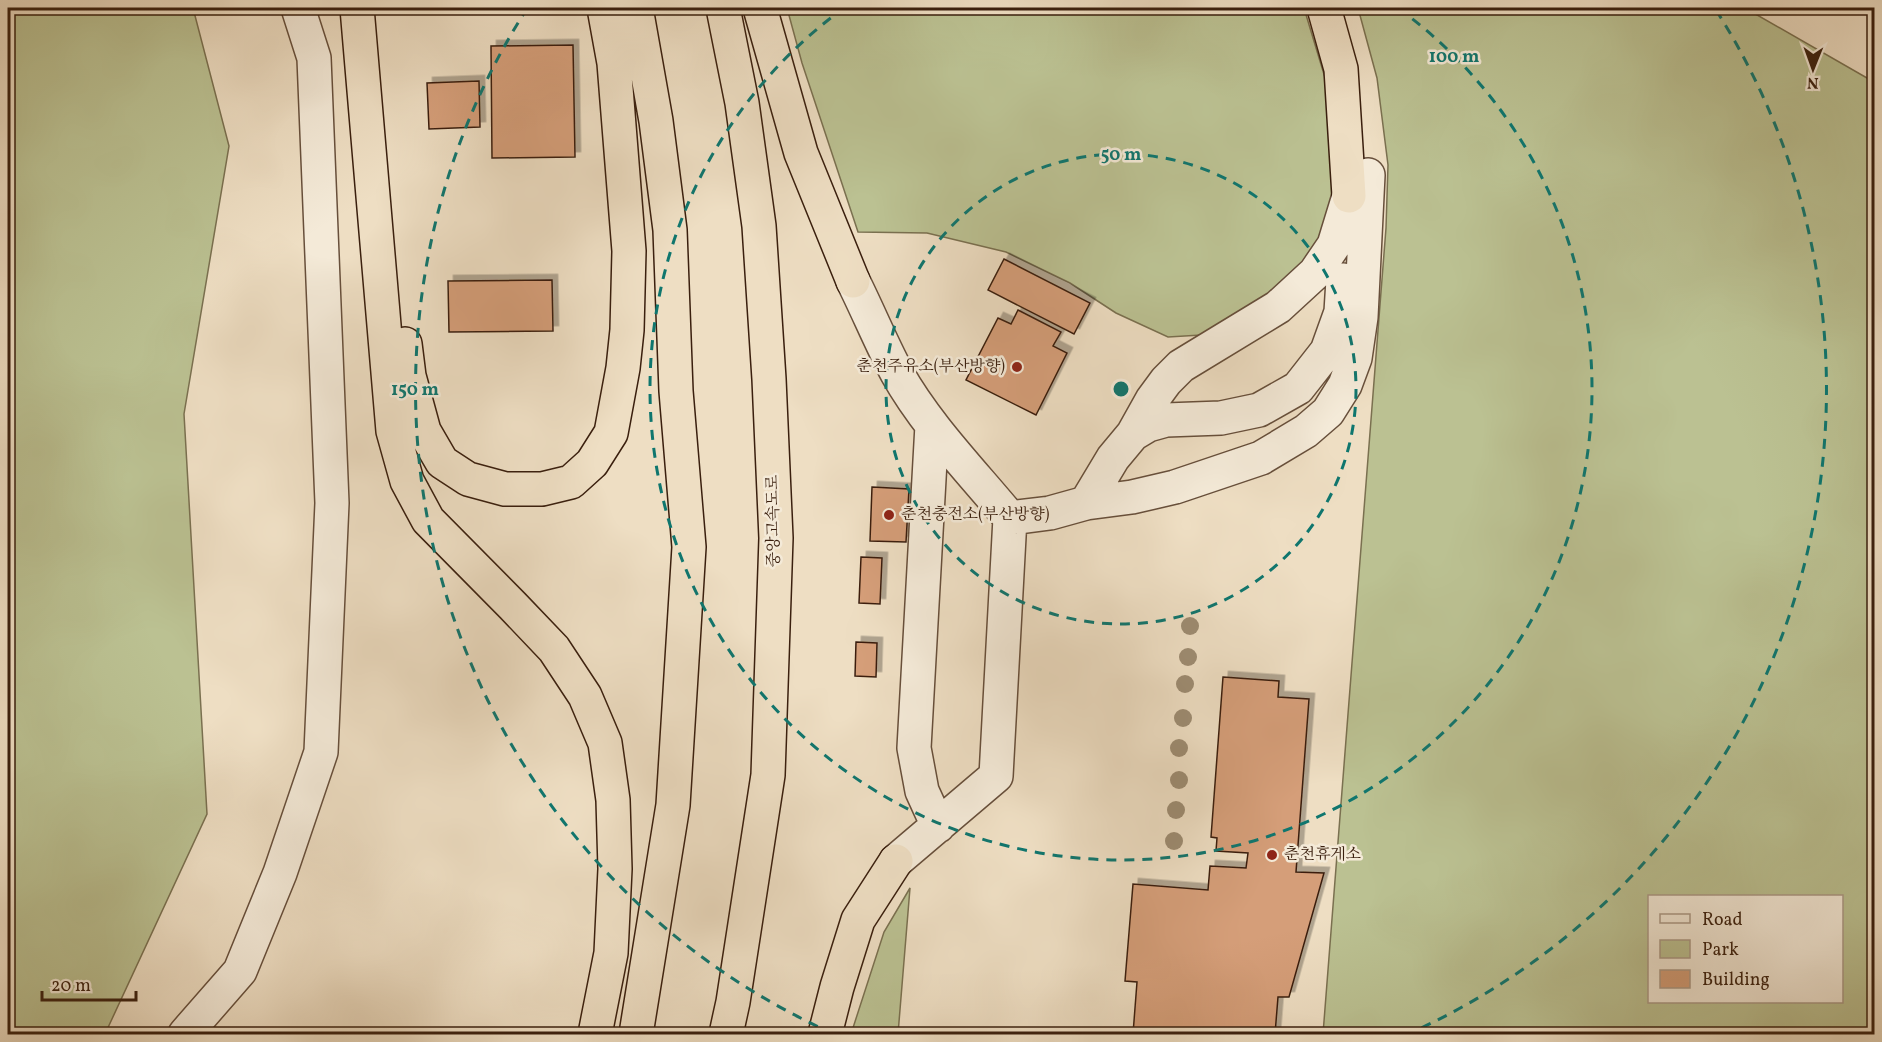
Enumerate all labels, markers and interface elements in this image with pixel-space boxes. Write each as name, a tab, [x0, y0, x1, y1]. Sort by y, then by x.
north arrow	[1783, 39, 1843, 99]
text: 100 m	[1429, 45, 1479, 70]
text: N	[1806, 71, 1819, 93]
text: 50 m	[1101, 143, 1141, 168]
place label: 춘천주유소(부산방향)	[857, 356, 1005, 378]
marker: 춘천주유소(부산방향)	[1010, 360, 1024, 374]
text: 150 m	[391, 378, 439, 403]
centre of rings	[1111, 379, 1131, 399]
street label: 중앙고속도로	[762, 474, 786, 568]
place label: 춘천충전소(부산방향)	[901, 504, 1050, 526]
marker: 춘천충전소(부산방향)	[882, 508, 896, 522]
place label: 춘천휴게소	[1284, 844, 1361, 866]
marker: 춘천휴게소	[1265, 848, 1279, 862]
legend	[1648, 895, 1843, 1003]
text: Road	[1702, 908, 1743, 933]
text: Park	[1702, 938, 1739, 963]
scale bar	[42, 964, 136, 1002]
text: Building	[1702, 968, 1770, 993]
text: 20 m	[51, 974, 91, 999]

